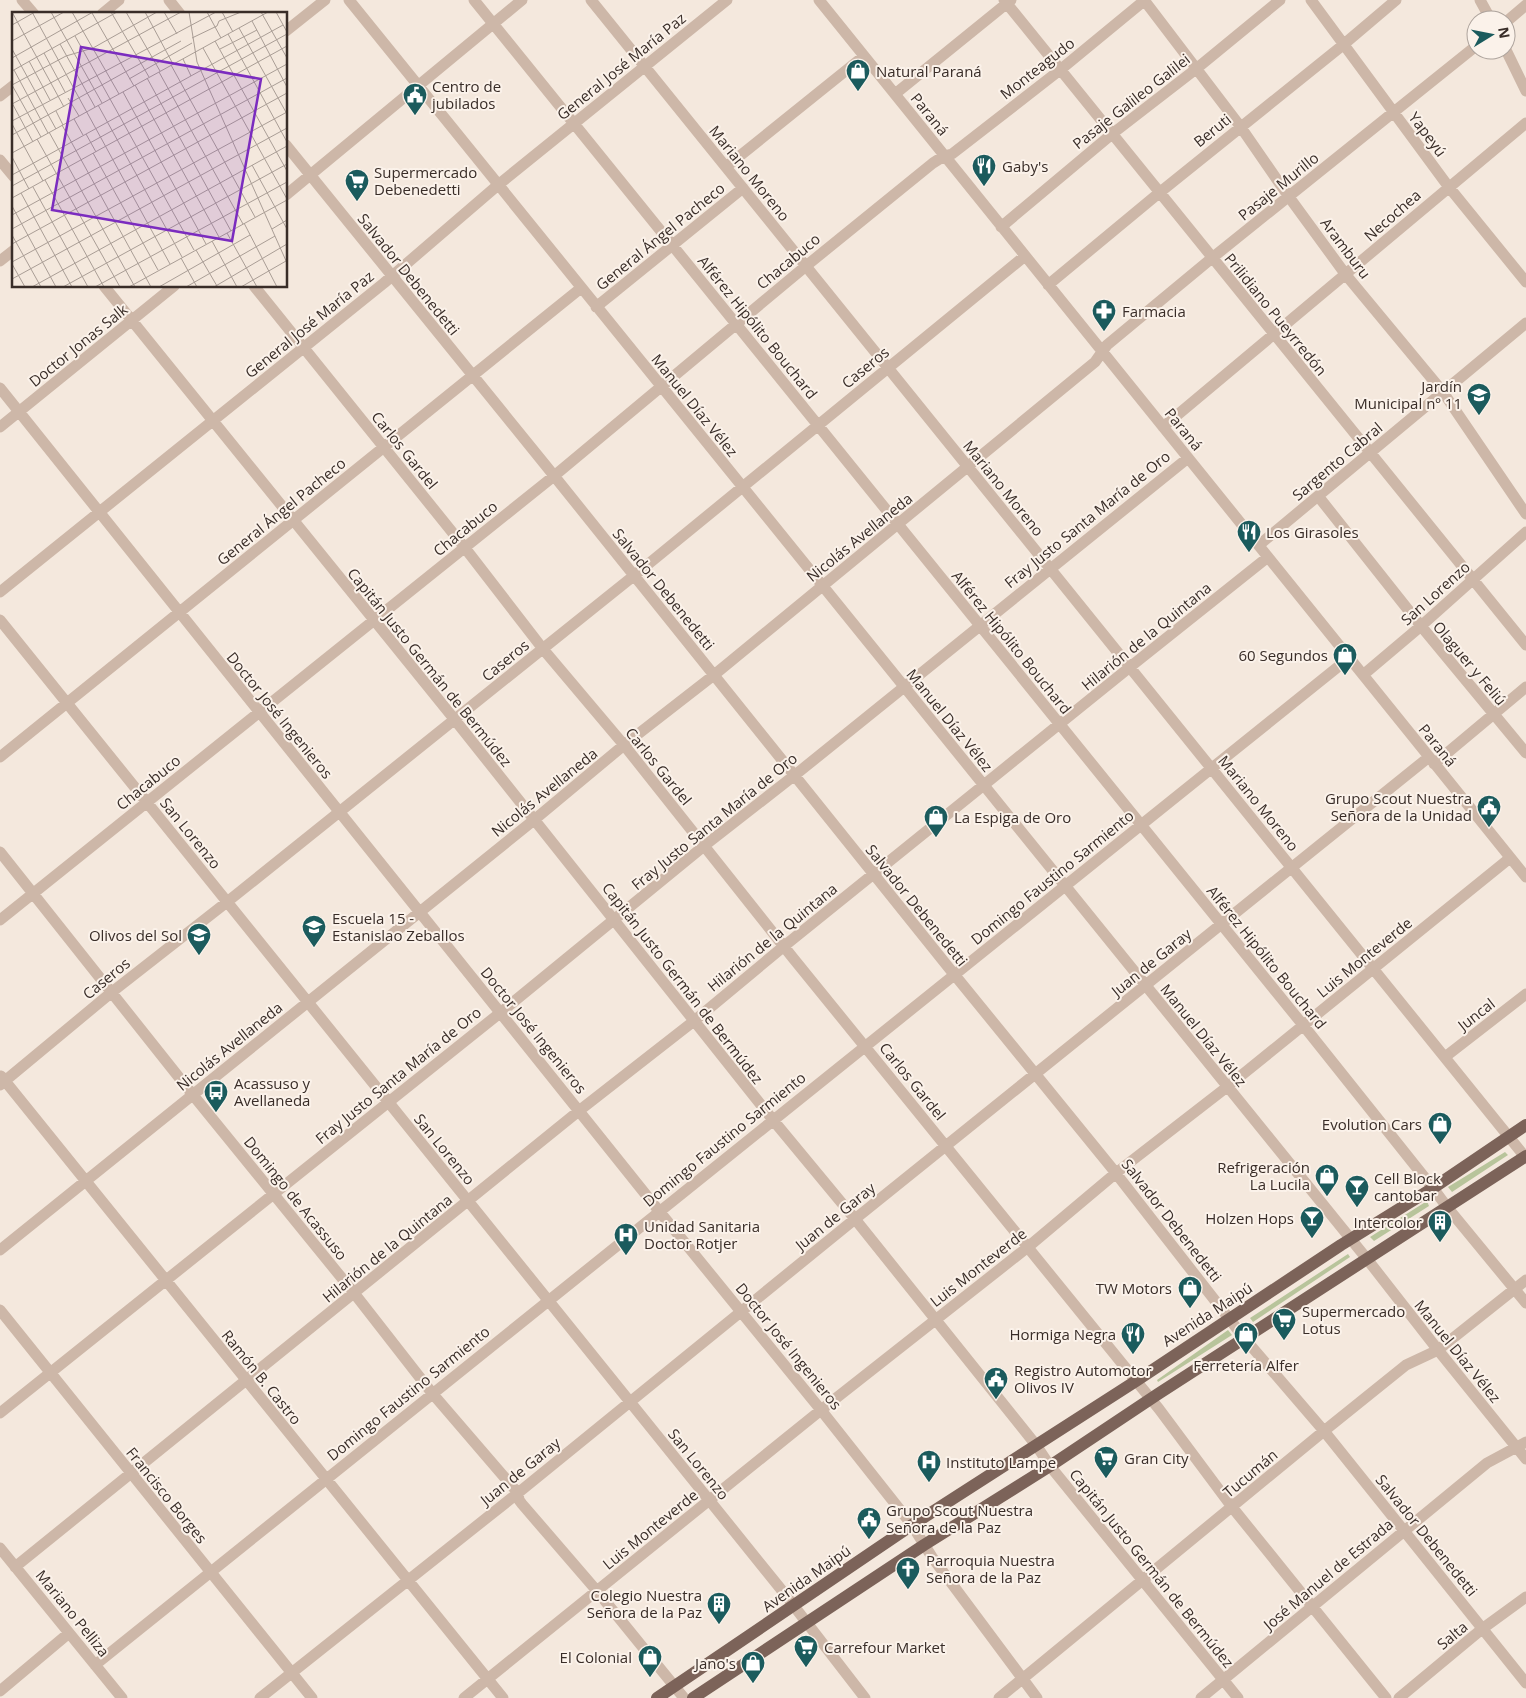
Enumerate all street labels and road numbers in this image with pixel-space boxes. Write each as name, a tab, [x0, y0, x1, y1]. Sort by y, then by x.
street label: General José María Paz	[553, 8, 689, 124]
street label: Monteagudo	[996, 33, 1078, 103]
street label: Pasaje Galileo Galilei	[1068, 49, 1194, 153]
street label: Paraná	[907, 89, 953, 139]
street label: Yapeyú	[1405, 108, 1451, 160]
street label: Beruti	[1189, 109, 1235, 151]
street label: Mariano Moreno	[705, 121, 795, 225]
street label: Pasaje Murillo	[1234, 147, 1322, 225]
street label: General Ángel Pacheco	[591, 178, 729, 294]
street label: Necochea	[1359, 185, 1425, 245]
street label: Salvador Debenedetti	[354, 209, 464, 339]
street label: Aramburu	[1316, 213, 1376, 283]
street label: Chacabuco	[752, 229, 824, 293]
street label: Prilidiano Pueyrredón	[1220, 249, 1332, 379]
street label: Alférez Hipólito Bouchard	[694, 251, 822, 403]
street label: General José María Paz	[241, 266, 377, 382]
street label: Doctor Jonas Salk	[25, 299, 132, 391]
street label: Caseros	[837, 342, 893, 392]
street label: Manuel Díaz Vélez	[647, 349, 743, 461]
street label: Paraná	[1161, 404, 1207, 454]
street label: Carlos Gardel	[367, 407, 443, 493]
street label: Sargento Cabral	[1288, 417, 1386, 505]
street label: Mariano Moreno	[959, 436, 1049, 540]
street label: Fray Justo Santa María de Oro	[1000, 446, 1174, 592]
street label: General Ángel Pacheco	[212, 453, 350, 569]
street label: Nicolás Avellaneda	[802, 488, 916, 586]
street label: Chacabuco	[429, 496, 501, 560]
street label: Salvador Debenedetti	[609, 524, 719, 654]
street label: San Lorenzo	[1396, 557, 1474, 629]
street label: Capitán Justo Germán de Bermúdez	[343, 563, 517, 771]
street label: Alférez Hipólito Bouchard	[948, 566, 1076, 718]
street label: Hilarión de la Quintana	[1077, 577, 1215, 695]
street label: Olaguer y Feliú	[1429, 617, 1511, 709]
street label: Caseros	[477, 635, 533, 685]
street label: Doctor José Ingenieros	[223, 647, 337, 783]
street label: Manuel Díaz Vélez	[902, 664, 998, 776]
street label: Paraná	[1415, 720, 1461, 770]
street label: Carlos Gardel	[621, 723, 697, 809]
street label: Nicolás Avellaneda	[487, 743, 601, 841]
street label: Fray Justo Santa María de Oro	[627, 748, 801, 894]
street label: Chacabuco	[112, 750, 184, 814]
street label: Mariano Moreno	[1214, 751, 1304, 855]
street label: San Lorenzo	[156, 793, 226, 873]
street label: Domingo Faustino Sarmiento	[966, 805, 1138, 949]
street label: Salvador Debenedetti	[862, 840, 972, 970]
street label: Capitán Justo Germán de Bermúdez	[598, 878, 768, 1088]
street label: Hilarión de la Quintana	[703, 878, 841, 996]
street label: Alférez Hipólito Bouchard	[1203, 881, 1331, 1033]
street label: Luis Monteverde	[1312, 912, 1416, 1002]
street label: Juan de Garay	[1105, 923, 1196, 1002]
street label: Caseros	[78, 953, 134, 1003]
street label: Doctor José Ingenieros	[477, 962, 591, 1098]
street label: Manuel Díaz Vélez	[1156, 979, 1252, 1091]
street label: Juncal	[1452, 993, 1499, 1036]
street label: Nicolás Avellaneda	[172, 997, 286, 1095]
street label: Fray Justo Santa María de Oro	[311, 1002, 485, 1148]
street label: Carlos Gardel	[875, 1038, 951, 1124]
street label: Domingo Faustino Sarmiento	[638, 1067, 810, 1211]
street label: San Lorenzo	[410, 1109, 480, 1189]
street label: Domingo de Acassuso	[240, 1132, 352, 1264]
street label: Salvador Debenedetti	[1118, 1154, 1226, 1286]
street label: Juan de Garay	[789, 1177, 880, 1256]
street label: Hilarión de la Quintana	[318, 1189, 456, 1307]
street label: Luis Monteverde	[926, 1223, 1030, 1311]
street label: Avenida Maipú	[1158, 1277, 1256, 1351]
street label: Doctor José Ingenieros	[732, 1278, 846, 1414]
street label: Manuel Díaz Vélez	[1410, 1295, 1506, 1407]
street label: Domingo Faustino Sarmiento	[322, 1321, 494, 1465]
street label: Ramón B. Castro	[218, 1325, 306, 1429]
street label: San Lorenzo	[664, 1424, 734, 1504]
street label: Juan de Garay	[474, 1432, 565, 1511]
street label: Francisco Borges	[122, 1443, 212, 1547]
street label: Tucumán	[1219, 1444, 1281, 1502]
street label: Capitán Justo Germán de Bermúdez	[1065, 1464, 1239, 1672]
street label: Salvador Debenedetti	[1372, 1470, 1482, 1600]
street label: Luis Monteverde	[598, 1484, 702, 1574]
street label: José Manuel de Estrada	[1258, 1514, 1397, 1635]
street label: Avenida Maipú	[758, 1540, 854, 1616]
street label: Mariano Pelliza	[32, 1565, 114, 1661]
street label: Salta	[1433, 1616, 1471, 1654]

